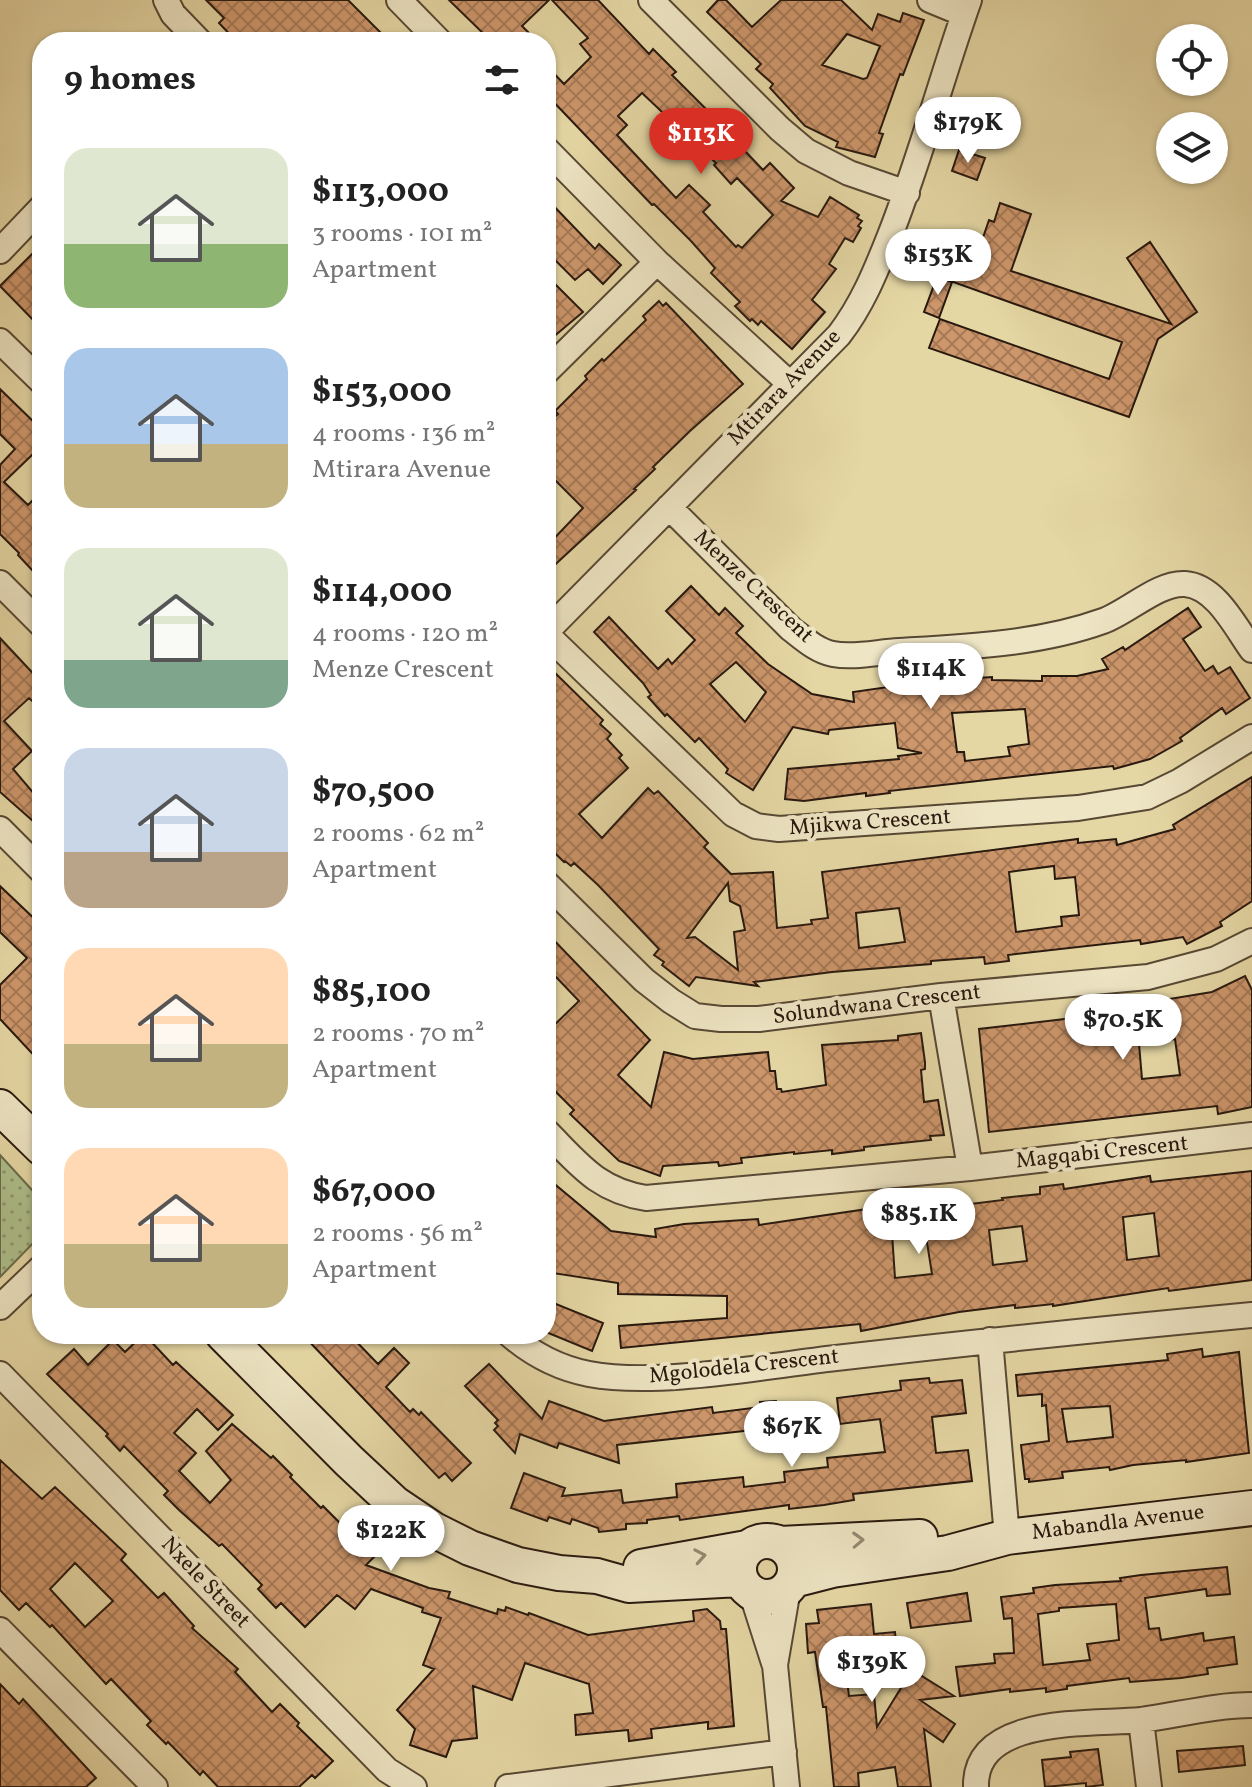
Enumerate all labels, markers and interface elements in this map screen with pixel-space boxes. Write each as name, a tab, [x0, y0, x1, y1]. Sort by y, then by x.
map controls	[1156, 24, 1228, 184]
button: locate	[1156, 24, 1228, 96]
text: 9 homes	[64, 57, 196, 104]
icon: filters	[480, 58, 524, 102]
pin: $179K	[912, 97, 1024, 165]
text: $179K	[933, 105, 1003, 141]
pin: $113K	[645, 108, 757, 176]
button: layers	[1156, 112, 1228, 184]
text: $113K	[667, 116, 735, 152]
text: $113,000	[312, 169, 449, 216]
icon: home	[128, 180, 224, 276]
text: 3 rooms · 101 m²	[312, 216, 492, 252]
pin: $153K	[882, 229, 994, 297]
text: $153K	[903, 237, 973, 273]
text: Apartment	[312, 252, 437, 288]
street label: Mtirara Avenue	[721, 323, 849, 453]
text: $153,000	[312, 369, 452, 416]
icon: home	[128, 380, 224, 476]
text: 4 rooms · 136 m²	[312, 416, 495, 452]
text: Mtirara Avenue	[312, 452, 491, 488]
street label: Menze Crescent	[686, 523, 820, 651]
text: $114,000	[312, 569, 452, 616]
icon: home	[128, 580, 224, 676]
text: 4 rooms · 120 m²	[312, 616, 498, 652]
pin: $114K	[875, 643, 987, 711]
text: $114K	[896, 651, 966, 687]
text: Menze Crescent	[312, 652, 494, 688]
text: $70,500	[312, 769, 435, 816]
icon: home	[128, 780, 224, 876]
street label: Mjikwa Crescent	[788, 802, 952, 844]
text: 2 rooms · 62 m²	[312, 816, 484, 852]
text: Apartment	[312, 852, 437, 888]
text: $85,100	[312, 969, 431, 1016]
street label: Solundwana Crescent	[771, 977, 983, 1033]
icon: home	[128, 980, 224, 1076]
pin: $70.5K	[1058, 994, 1188, 1062]
text: $70.5K	[1083, 1002, 1163, 1038]
text: 2 rooms · 70 m²	[312, 1016, 484, 1052]
text: Apartment	[312, 1052, 437, 1088]
street label: Magqabi Crescent	[1014, 1129, 1190, 1177]
text: $67,000	[312, 1169, 436, 1216]
icon: home	[128, 1180, 224, 1276]
pin: $85.1K	[854, 1188, 984, 1256]
text: $85.1K	[880, 1196, 958, 1232]
text: 2 rooms · 56 m²	[312, 1216, 483, 1252]
text: Apartment	[312, 1252, 437, 1288]
street label: Mgolodela Crescent	[647, 1342, 841, 1392]
pin: $67K	[745, 1401, 839, 1469]
text: $67K	[762, 1409, 822, 1445]
street label: Mabandla Avenue	[1030, 1497, 1206, 1549]
pin: $122K	[335, 1505, 447, 1573]
text: $122K	[356, 1513, 426, 1549]
street label: Nxele Street	[153, 1530, 257, 1636]
one-way arrow	[852, 1531, 865, 1548]
one-way arrow	[693, 1549, 706, 1566]
pin: $139K	[816, 1636, 928, 1704]
text: $139K	[837, 1644, 908, 1680]

